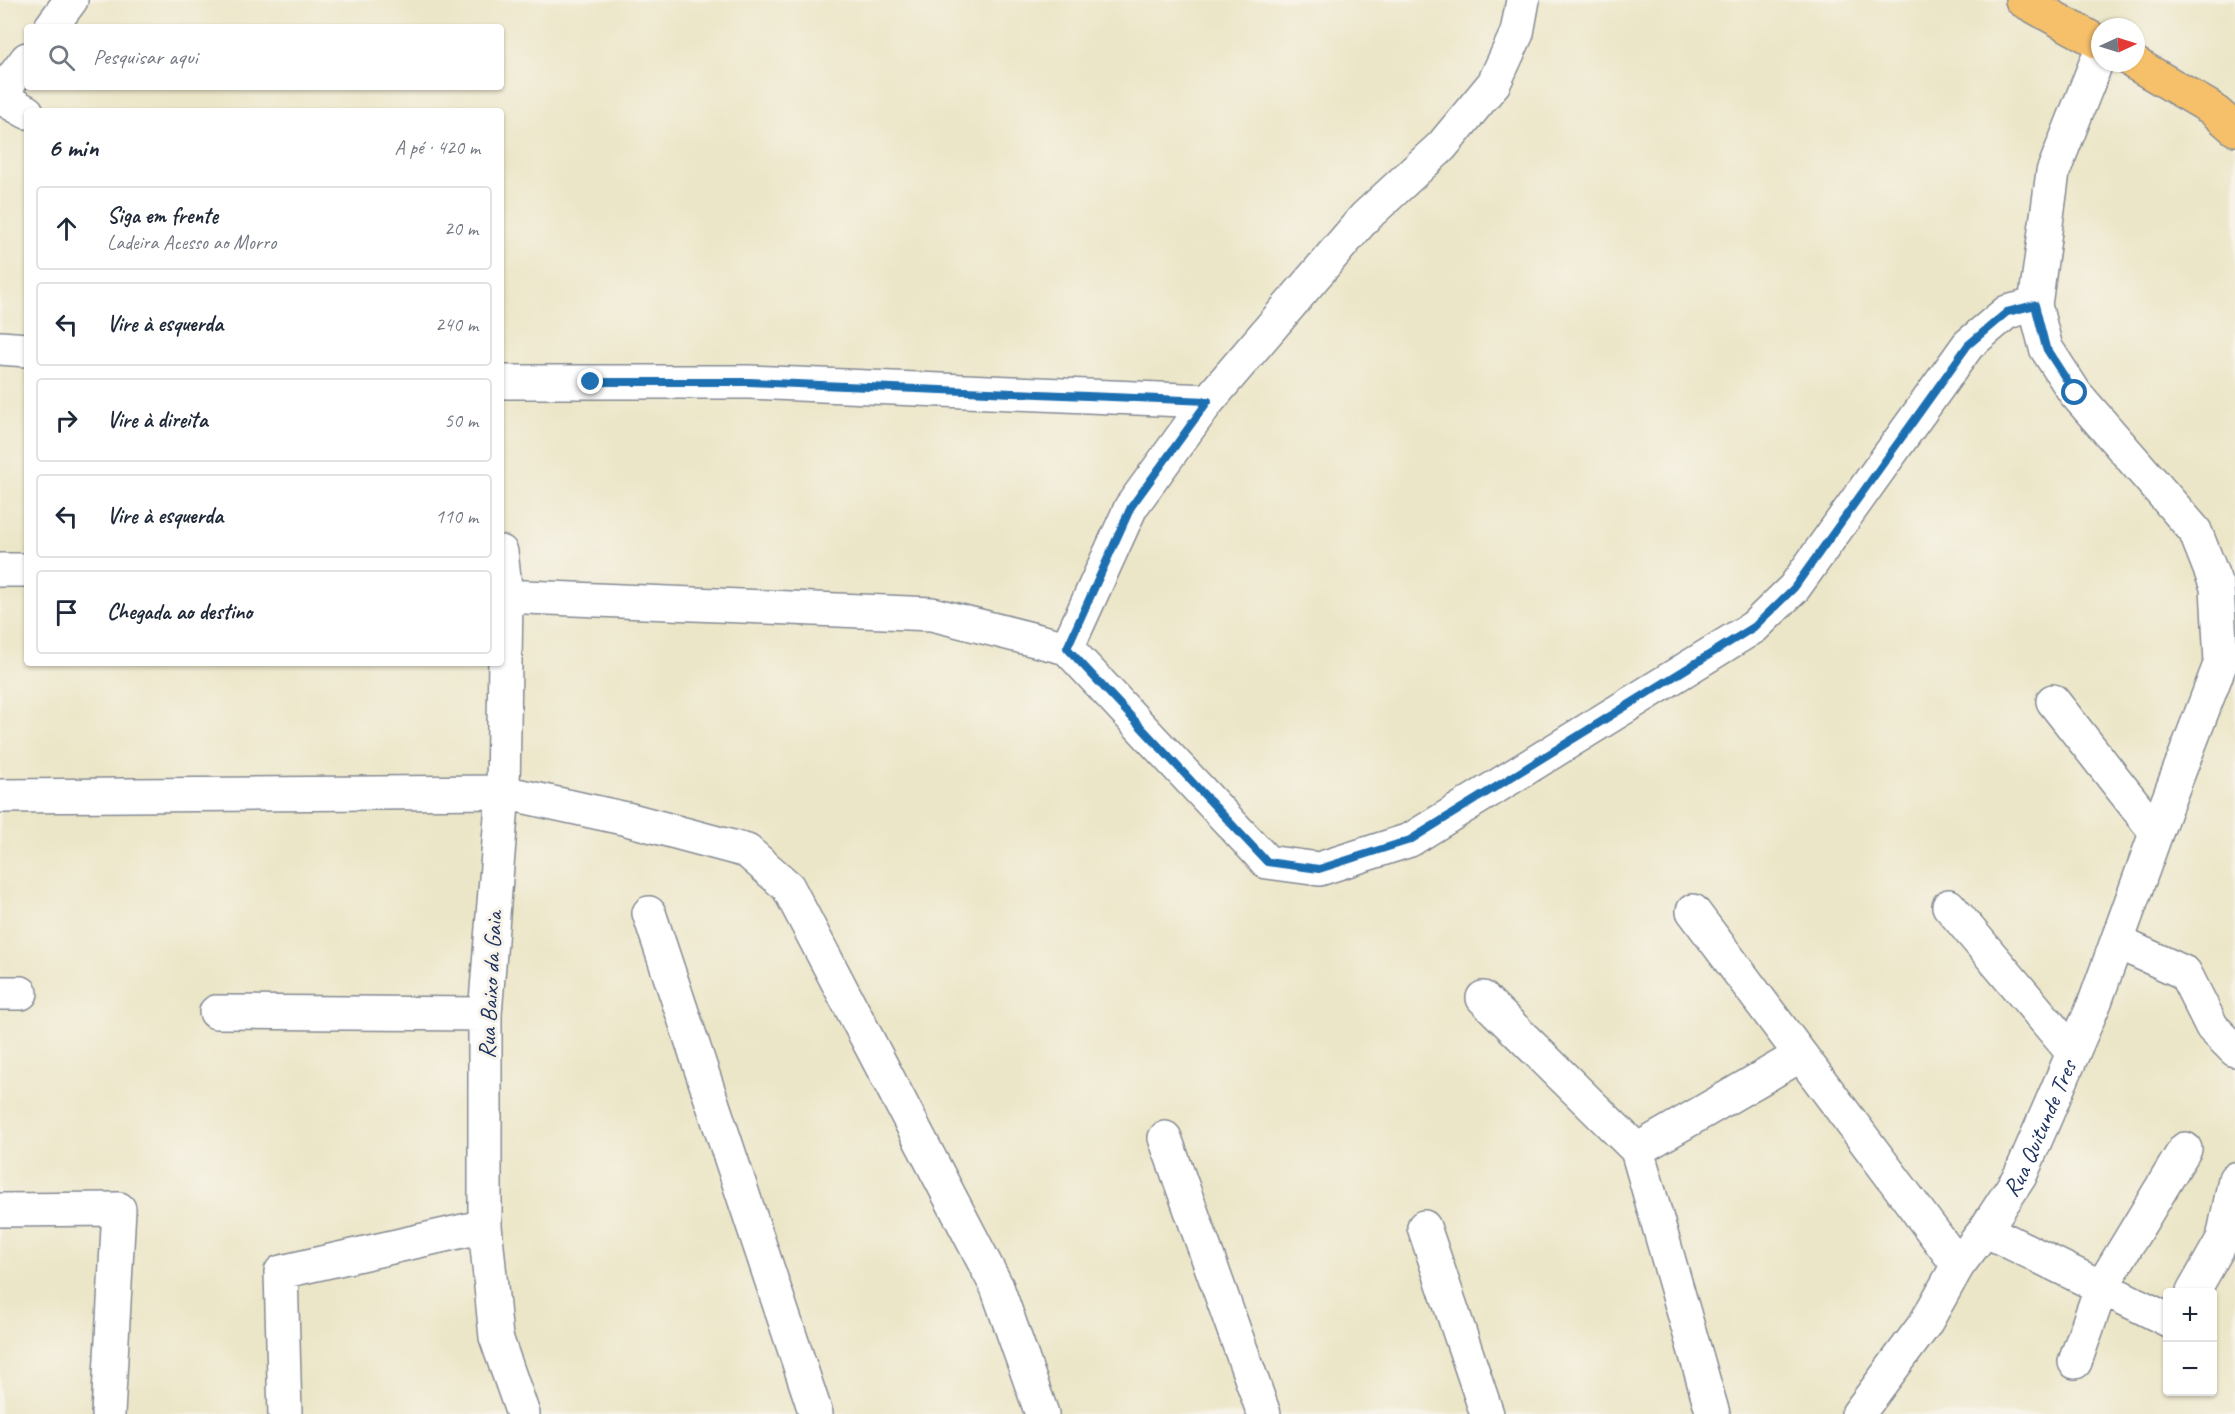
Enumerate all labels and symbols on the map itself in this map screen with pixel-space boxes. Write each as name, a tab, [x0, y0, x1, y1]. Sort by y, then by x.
north arrow	[2091, 18, 2145, 72]
route end	[577, 368, 603, 394]
route start	[2061, 379, 2087, 405]
street label: Rua Baixo da Gaia	[471, 909, 509, 1059]
street label: Rua Quitunde Tres	[1996, 1054, 2084, 1202]

